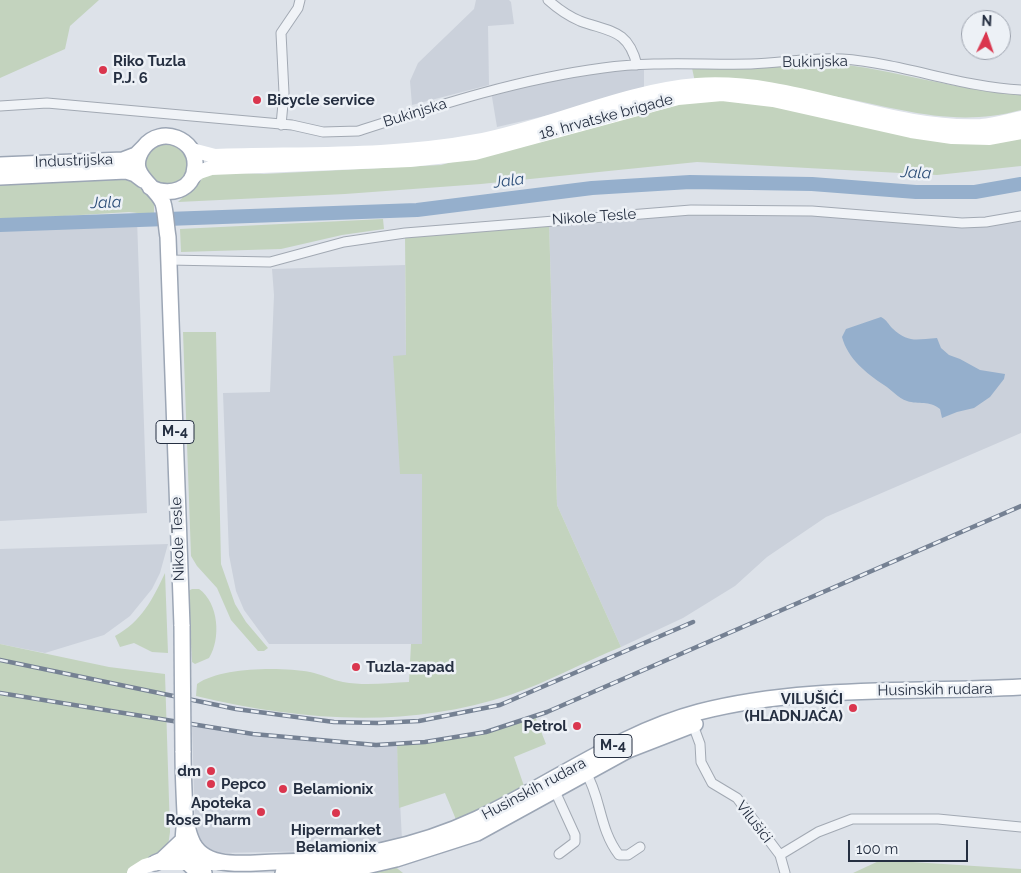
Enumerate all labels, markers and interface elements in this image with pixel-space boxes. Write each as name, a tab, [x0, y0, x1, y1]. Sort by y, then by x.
north arrow	[961, 10, 1011, 60]
text: N	[981, 13, 992, 29]
place label: Riko Tuzla P.J. 6	[113, 52, 186, 87]
street label: Bukinjska	[782, 52, 848, 72]
marker: Riko Tuzla P.J. 6	[97, 64, 109, 76]
street label: 18. hrvatske brigade	[537, 90, 675, 144]
place label: Bicycle service	[267, 91, 375, 109]
marker: Bicycle service	[251, 94, 263, 106]
street label: Bukinjska	[381, 95, 449, 131]
street label: Industrijska	[35, 151, 113, 171]
water label: Jala	[900, 163, 932, 183]
water label: Jala	[493, 170, 525, 192]
water label: Jala	[90, 193, 122, 213]
street label: Nikole Tesle	[551, 205, 637, 229]
road number: M-4	[156, 421, 194, 444]
street label: Nikole Tesle	[168, 496, 188, 582]
place label: Tuzla-zapad	[366, 658, 454, 676]
marker: Tuzla-zapad	[350, 661, 362, 673]
street label: Husinskih rudara	[877, 680, 993, 700]
place label: VILUŠIĆI (HLADNJAČA)	[744, 690, 843, 725]
marker: VILUŠIĆI (HLADNJAČA)	[847, 702, 859, 714]
place label: Petrol	[524, 717, 567, 735]
marker: Petrol	[571, 720, 583, 732]
road number: M-4	[594, 734, 632, 758]
street label: Husinskih rudara	[479, 754, 589, 824]
place label: dm	[177, 762, 201, 780]
marker: dm	[205, 765, 217, 777]
place label: Pepco	[221, 775, 266, 793]
marker: Pepco	[205, 778, 217, 790]
place label: Belamionix	[293, 780, 373, 798]
marker: Belamionix	[277, 783, 289, 795]
place label: Apoteka Rose Pharm	[165, 794, 251, 829]
street label: Vilušići	[732, 797, 776, 847]
marker: Apoteka Rose Pharm	[255, 806, 267, 818]
marker: Hipermarket Belamionix	[330, 807, 342, 819]
place label: Hipermarket Belamionix	[291, 821, 381, 856]
scale bar	[851, 830, 971, 862]
text: 100 m	[856, 840, 898, 858]

